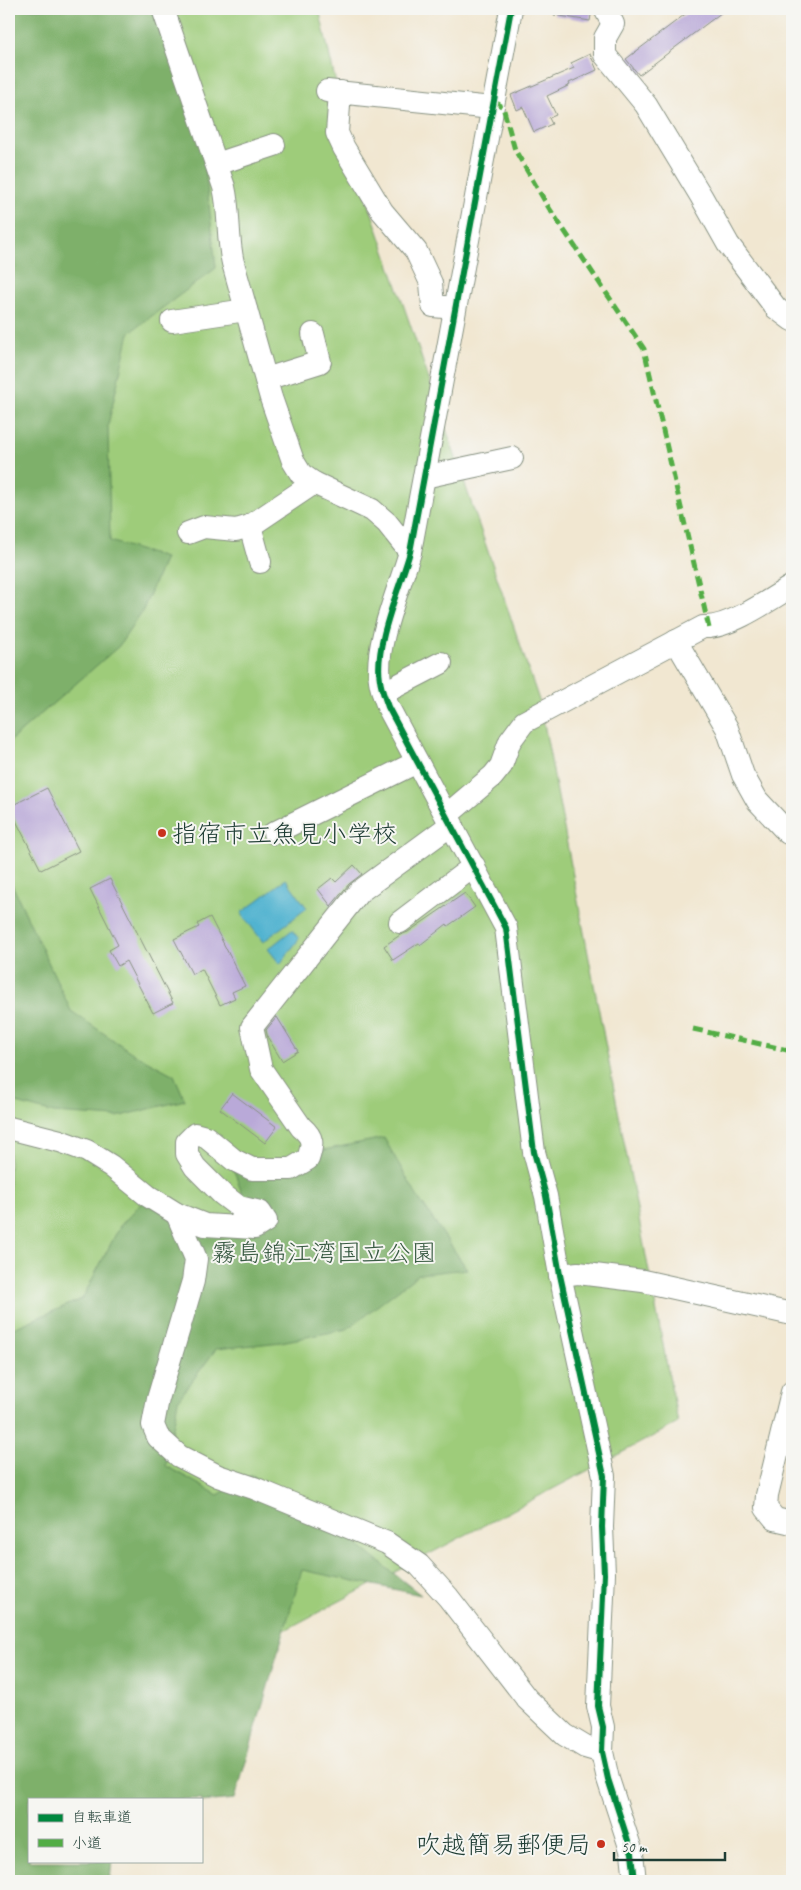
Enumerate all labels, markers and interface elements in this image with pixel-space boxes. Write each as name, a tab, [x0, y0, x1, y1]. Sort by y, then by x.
place label: 指宿市立魚見小学校	[172, 818, 397, 850]
marker: 指宿市立魚見小学校	[156, 827, 168, 839]
park label: 霧島錦江湾国立公園	[211, 1237, 437, 1269]
legend	[28, 1798, 202, 1862]
text: 自転車道	[72, 1808, 132, 1827]
place label: 吹越簡易郵便局	[416, 1829, 591, 1861]
scale bar	[614, 1830, 725, 1862]
text: 小道	[72, 1834, 102, 1853]
marker: 吹越簡易郵便局	[595, 1838, 607, 1850]
text: 50 m	[621, 1838, 648, 1857]

